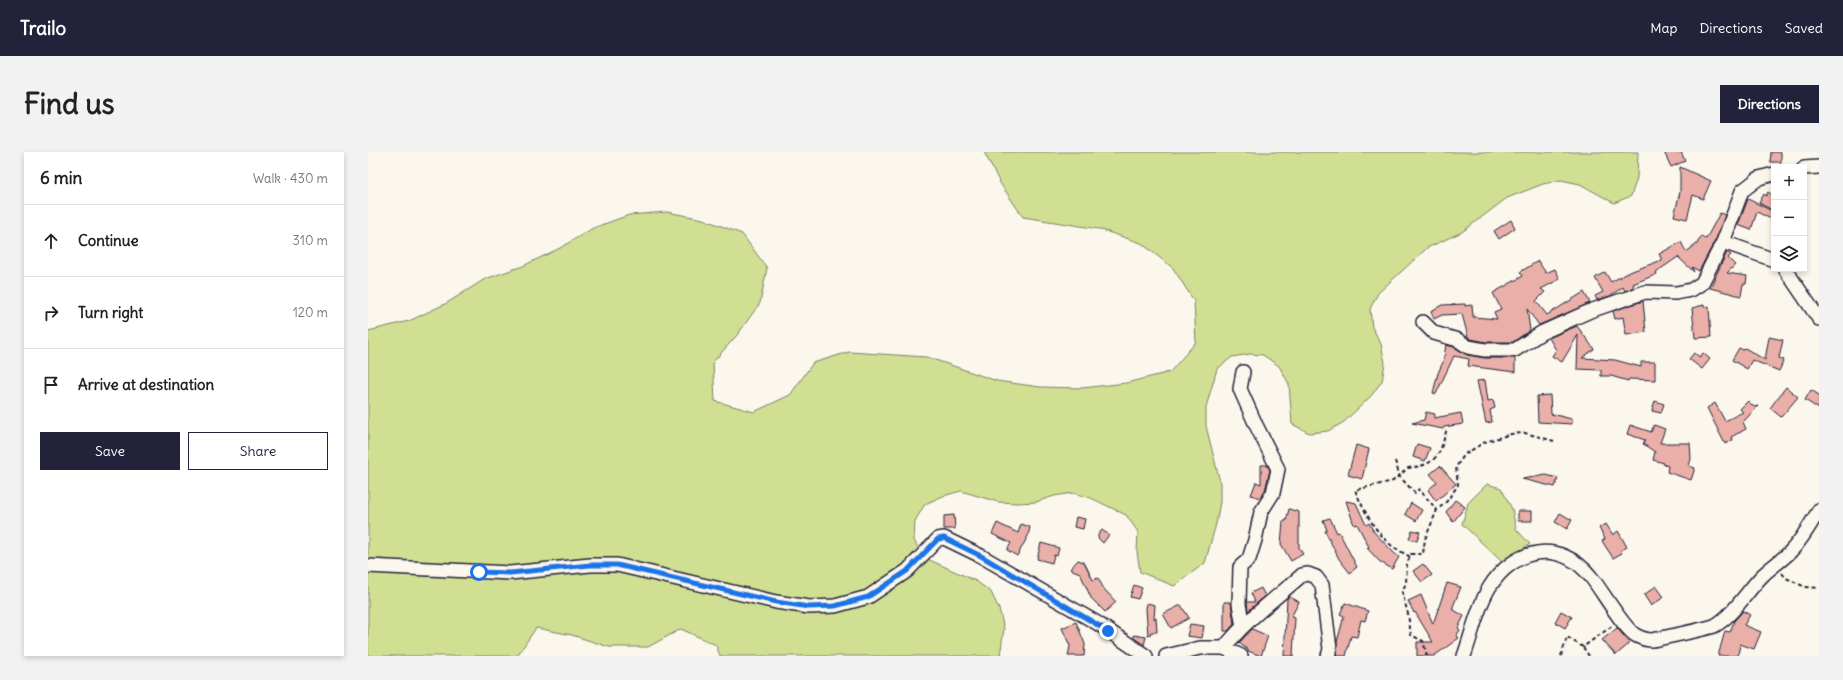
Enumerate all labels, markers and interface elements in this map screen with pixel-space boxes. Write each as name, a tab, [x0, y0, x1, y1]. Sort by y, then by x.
text: Trailo	[20, 16, 66, 40]
text: Map	[1650, 19, 1677, 37]
text: Directions	[1699, 19, 1763, 37]
text: Saved	[1785, 19, 1823, 37]
button: Directions	[1720, 85, 1819, 123]
text: Find us	[24, 86, 115, 122]
map controls	[1771, 164, 1807, 272]
button: +	[1771, 164, 1807, 200]
text: 6 min	[40, 167, 82, 189]
text: Walk · 430 m	[253, 170, 328, 187]
button: −	[1771, 200, 1807, 236]
icon: ahead	[40, 230, 62, 252]
text: Continue	[78, 231, 139, 250]
text: 310 m	[293, 232, 328, 249]
button: layers	[1771, 236, 1807, 272]
icon: right	[40, 302, 62, 324]
text: Turn right	[78, 303, 143, 322]
text: 120 m	[293, 304, 328, 321]
icon: arrive	[40, 374, 62, 396]
text: Arrive at destination	[78, 375, 214, 394]
button: Save	[40, 432, 180, 470]
button: Share	[188, 432, 328, 470]
route start	[470, 563, 488, 581]
route end	[1099, 622, 1117, 640]

